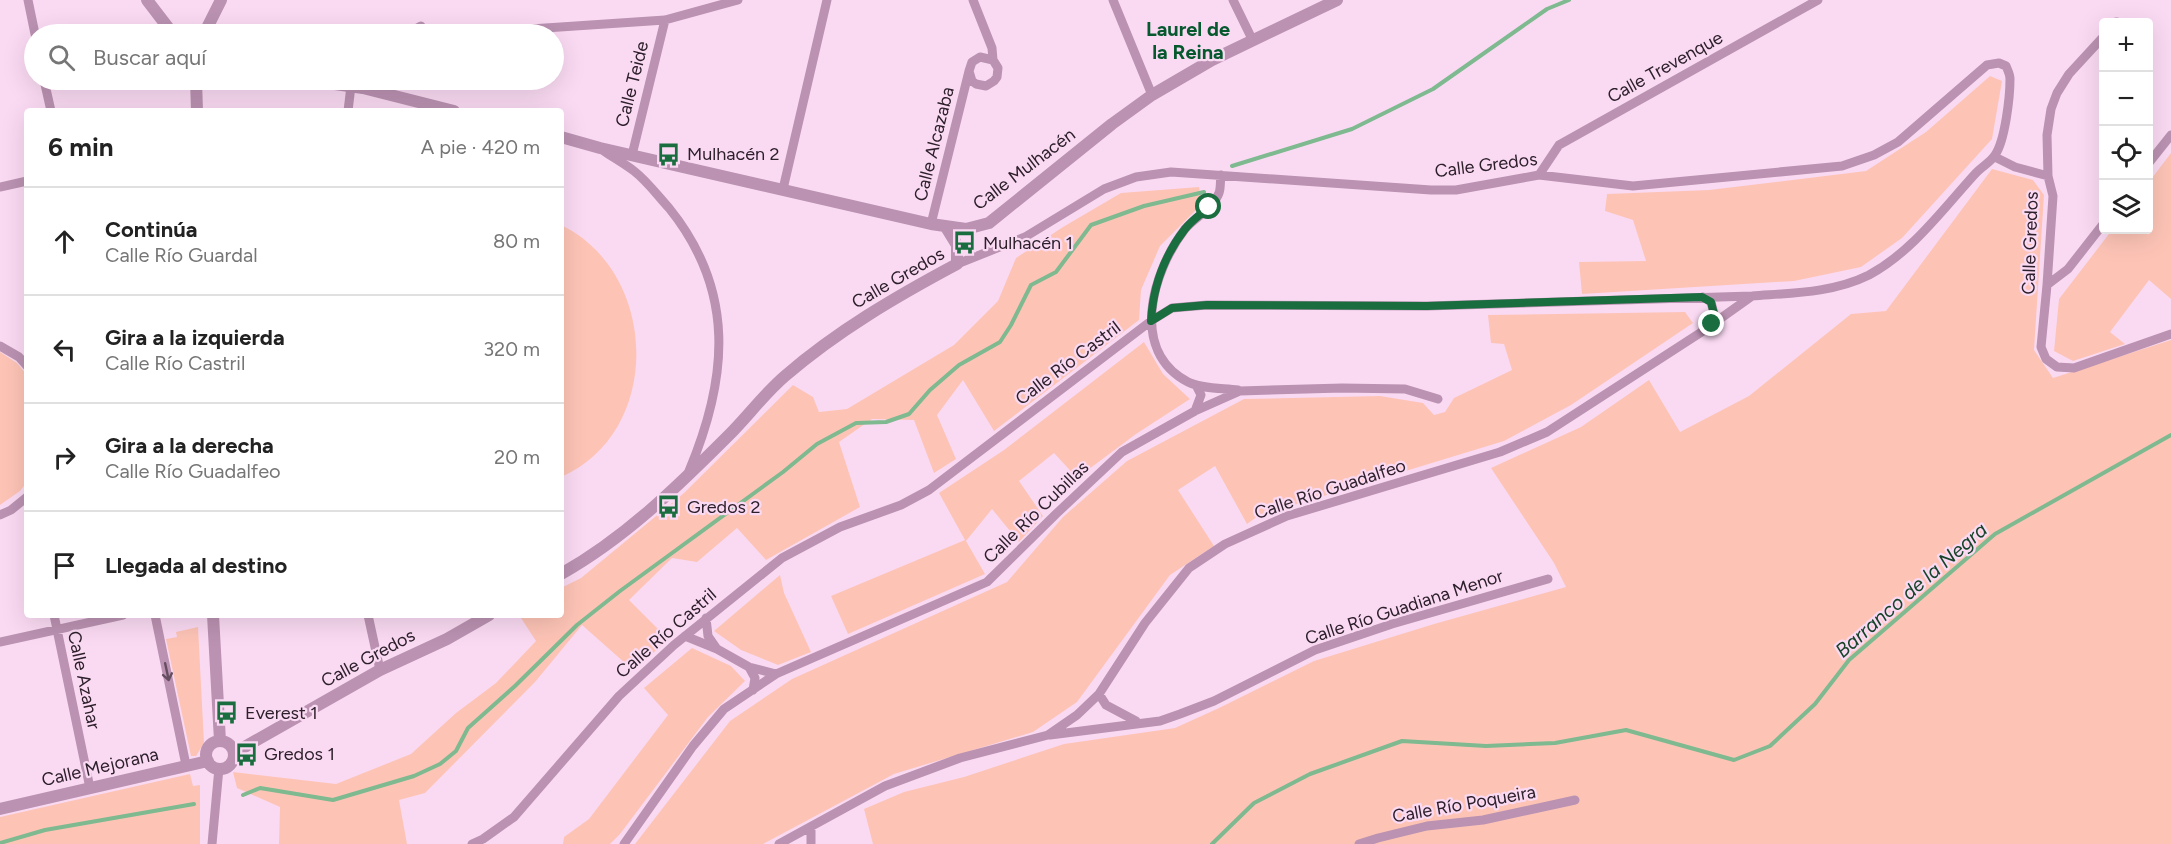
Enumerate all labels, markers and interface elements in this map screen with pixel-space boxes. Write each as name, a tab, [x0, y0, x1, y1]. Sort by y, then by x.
district label: Laurel de la Reina	[1146, 17, 1230, 64]
map controls	[2099, 18, 2153, 234]
button: +	[2099, 18, 2153, 72]
search box	[24, 24, 564, 90]
street label: Calle Trevenque	[1604, 26, 1727, 108]
street label: Calle Teide	[611, 39, 653, 129]
icon: search	[45, 41, 78, 74]
text: Buscar aquí	[93, 44, 206, 71]
button: −	[2099, 72, 2153, 126]
street label: Calle Alcazaba	[909, 84, 959, 204]
street label: Calle Mulhacén	[968, 123, 1080, 215]
button: locate	[2099, 126, 2153, 180]
text: 6 min	[48, 131, 114, 163]
text: A pie · 420 m	[421, 135, 540, 159]
bus stop icon: Mulhacén 2	[656, 141, 682, 167]
place label: Mulhacén 2	[687, 143, 780, 165]
street label: Calle Gredos	[1433, 148, 1539, 182]
button: layers	[2099, 180, 2153, 234]
street label: Calle Gredos	[2017, 191, 2043, 295]
route start	[1195, 193, 1221, 219]
text: Continúa	[105, 216, 198, 243]
icon: ahead	[48, 225, 81, 258]
text: 80 m	[493, 229, 540, 253]
bus stop icon: Mulhacén 1	[952, 230, 978, 256]
place label: Mulhacén 1	[983, 232, 1073, 254]
text: Calle Río Guardal	[105, 243, 258, 267]
street label: Calle Gredos	[848, 243, 948, 313]
route end	[1698, 310, 1724, 336]
street label: Calle Río Castril	[1011, 316, 1125, 410]
text: Gira a la izquierda	[105, 324, 285, 351]
icon: left	[48, 333, 81, 366]
text: 320 m	[483, 337, 540, 361]
text: Calle Río Castril	[105, 351, 245, 375]
text: Gira a la derecha	[105, 432, 274, 459]
icon: right	[48, 441, 81, 474]
text: 20 m	[494, 445, 540, 469]
street label: Calle Río Guadalfeo	[1251, 454, 1409, 524]
street label: Calle Río Cubillas	[979, 456, 1093, 568]
text: Calle Río Guadalfeo	[105, 459, 281, 483]
bus stop icon: Gredos 2	[656, 494, 682, 520]
place label: Gredos 2	[687, 496, 760, 518]
water label: Barranco de la Negra	[1830, 517, 1992, 662]
icon: arrive	[48, 549, 81, 582]
text: Llegada al destino	[105, 552, 287, 579]
street label: Calle Río Guadiana Menor	[1302, 565, 1506, 649]
street label: Calle Río Castril	[611, 583, 721, 683]
street label: Calle Gredos	[317, 624, 419, 692]
street label: Calle Azahar	[63, 629, 105, 731]
one-way arrow	[162, 662, 173, 682]
bus stop icon: Everest 1	[214, 700, 240, 726]
place label: Everest 1	[245, 702, 318, 724]
bus stop icon: Gredos 1	[233, 741, 259, 767]
street label: Calle Mejorana	[39, 743, 161, 791]
place label: Gredos 1	[264, 743, 335, 765]
street label: Calle Río Poqueira	[1391, 781, 1537, 827]

